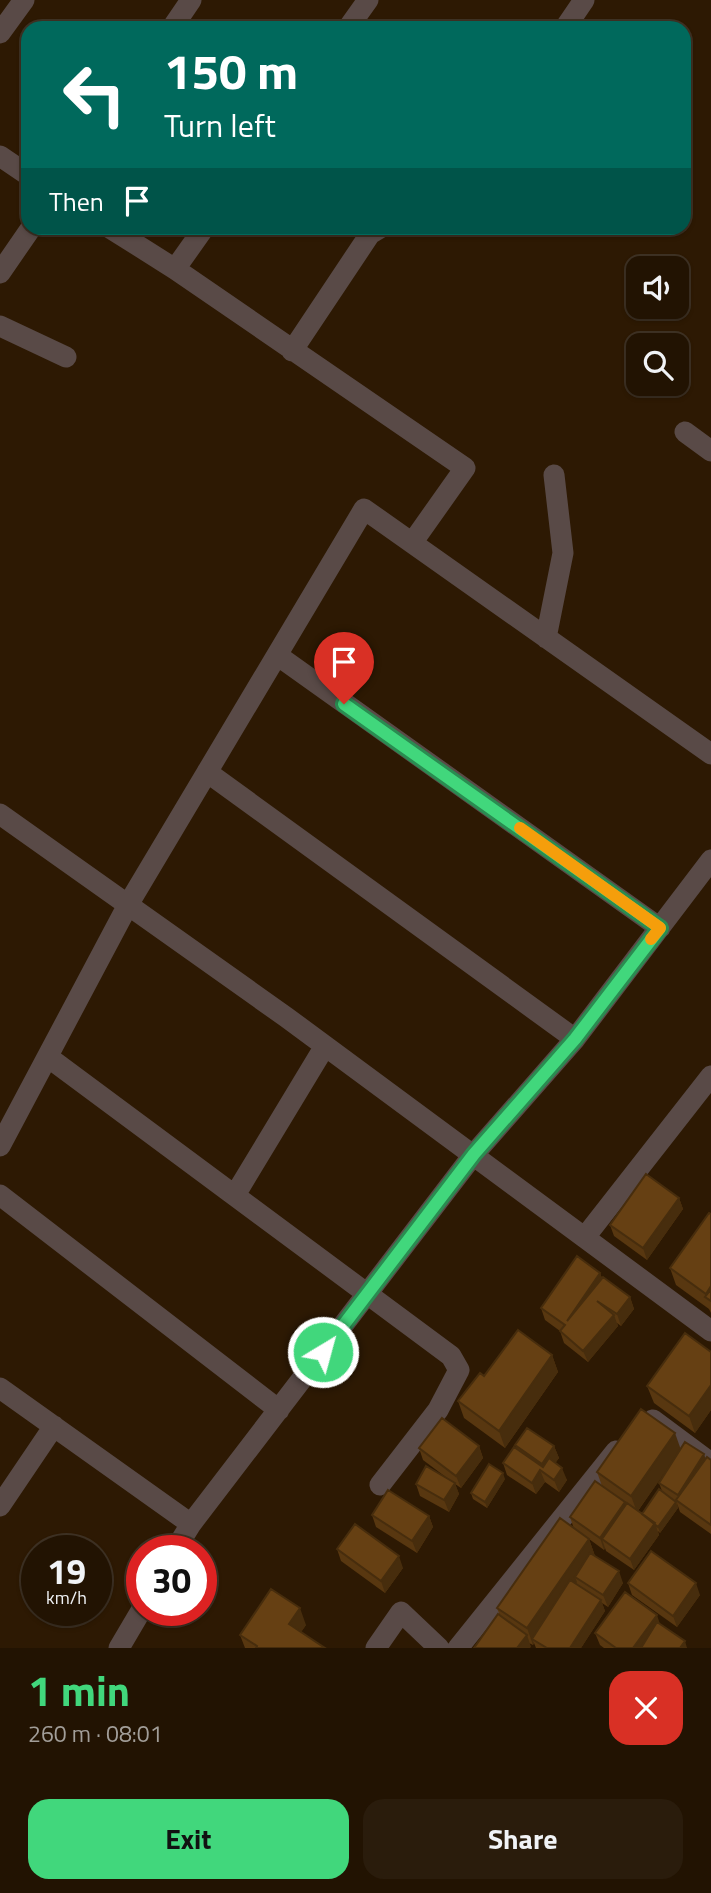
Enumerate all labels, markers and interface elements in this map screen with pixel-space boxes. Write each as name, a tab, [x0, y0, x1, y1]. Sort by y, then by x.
text: 150 m	[164, 33, 298, 108]
icon: left	[49, 49, 140, 140]
text: Turn left	[164, 101, 276, 149]
text: Then	[49, 182, 104, 221]
icon: arrive	[118, 182, 156, 220]
map controls	[626, 256, 689, 396]
button: sound	[626, 256, 689, 319]
button: search	[626, 333, 689, 396]
pin	[314, 632, 374, 704]
icon: arrive	[325, 643, 363, 681]
position arrow	[286, 1315, 360, 1389]
speed limit sign: 30	[126, 1535, 217, 1626]
text: 19	[47, 1544, 86, 1598]
text: km/h	[46, 1584, 87, 1611]
text: 1 min	[28, 1658, 130, 1722]
button: close	[609, 1671, 683, 1745]
text: 260 m · 08:01	[28, 1716, 163, 1751]
button: Exit	[28, 1799, 349, 1879]
button: Share	[363, 1799, 683, 1879]

